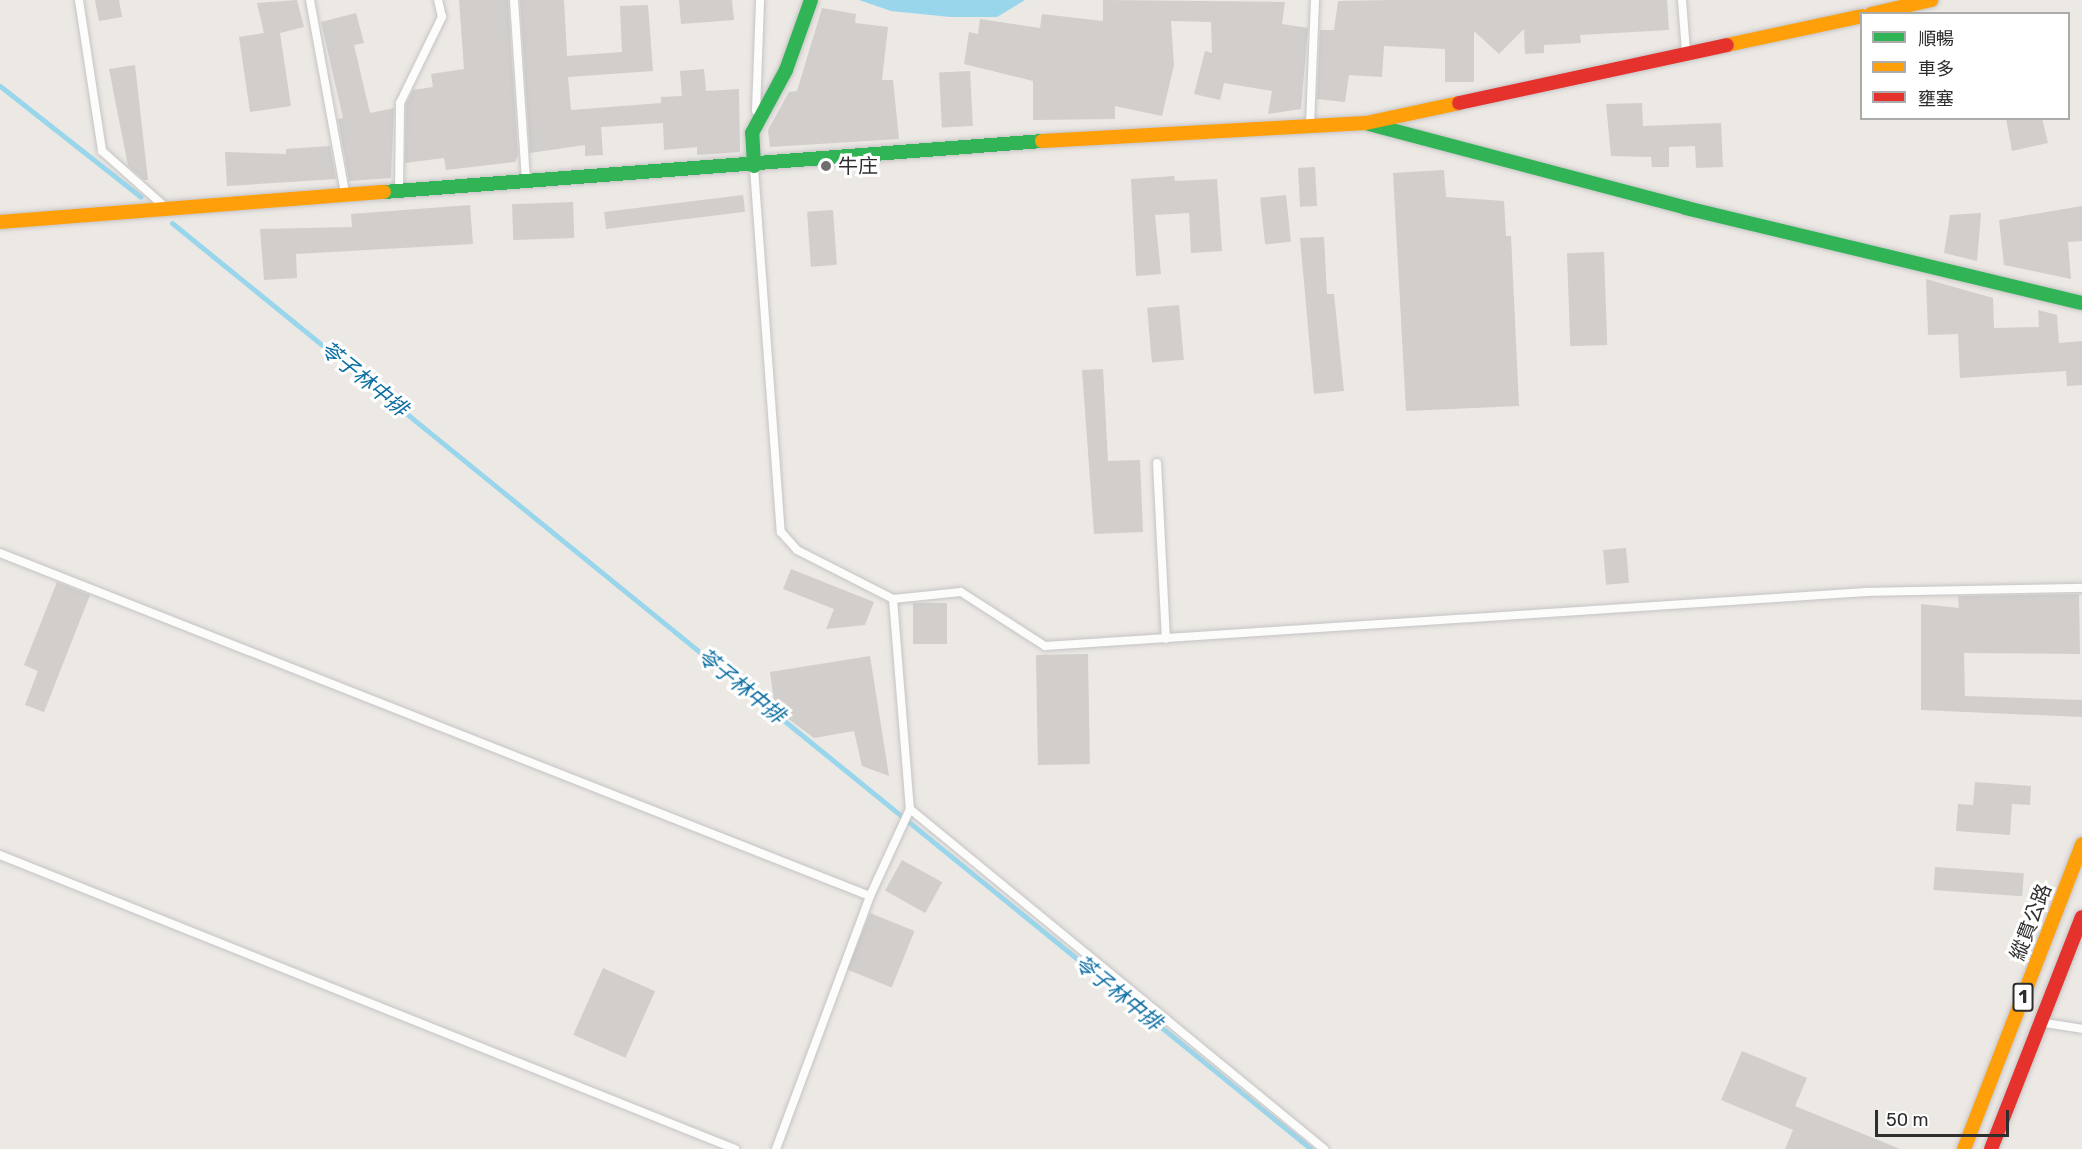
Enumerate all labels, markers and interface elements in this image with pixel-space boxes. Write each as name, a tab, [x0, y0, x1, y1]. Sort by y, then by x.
legend	[1860, 12, 2070, 120]
text: 順暢	[1918, 28, 1954, 50]
text: 車多	[1918, 58, 1954, 80]
text: 壅塞	[1918, 88, 1954, 110]
place label: 牛庄	[838, 154, 878, 178]
marker: 牛庄	[819, 159, 833, 173]
water label: 苓子林中排	[315, 336, 413, 422]
water label: 苓子林中排	[692, 643, 790, 729]
street label: 縱貫公路	[2005, 880, 2057, 964]
water label: 苓子林中排	[1069, 950, 1167, 1036]
road number: 1	[2012, 982, 2034, 1012]
scale bar	[1878, 1098, 2012, 1136]
text: 50 m	[1886, 1109, 1929, 1131]

